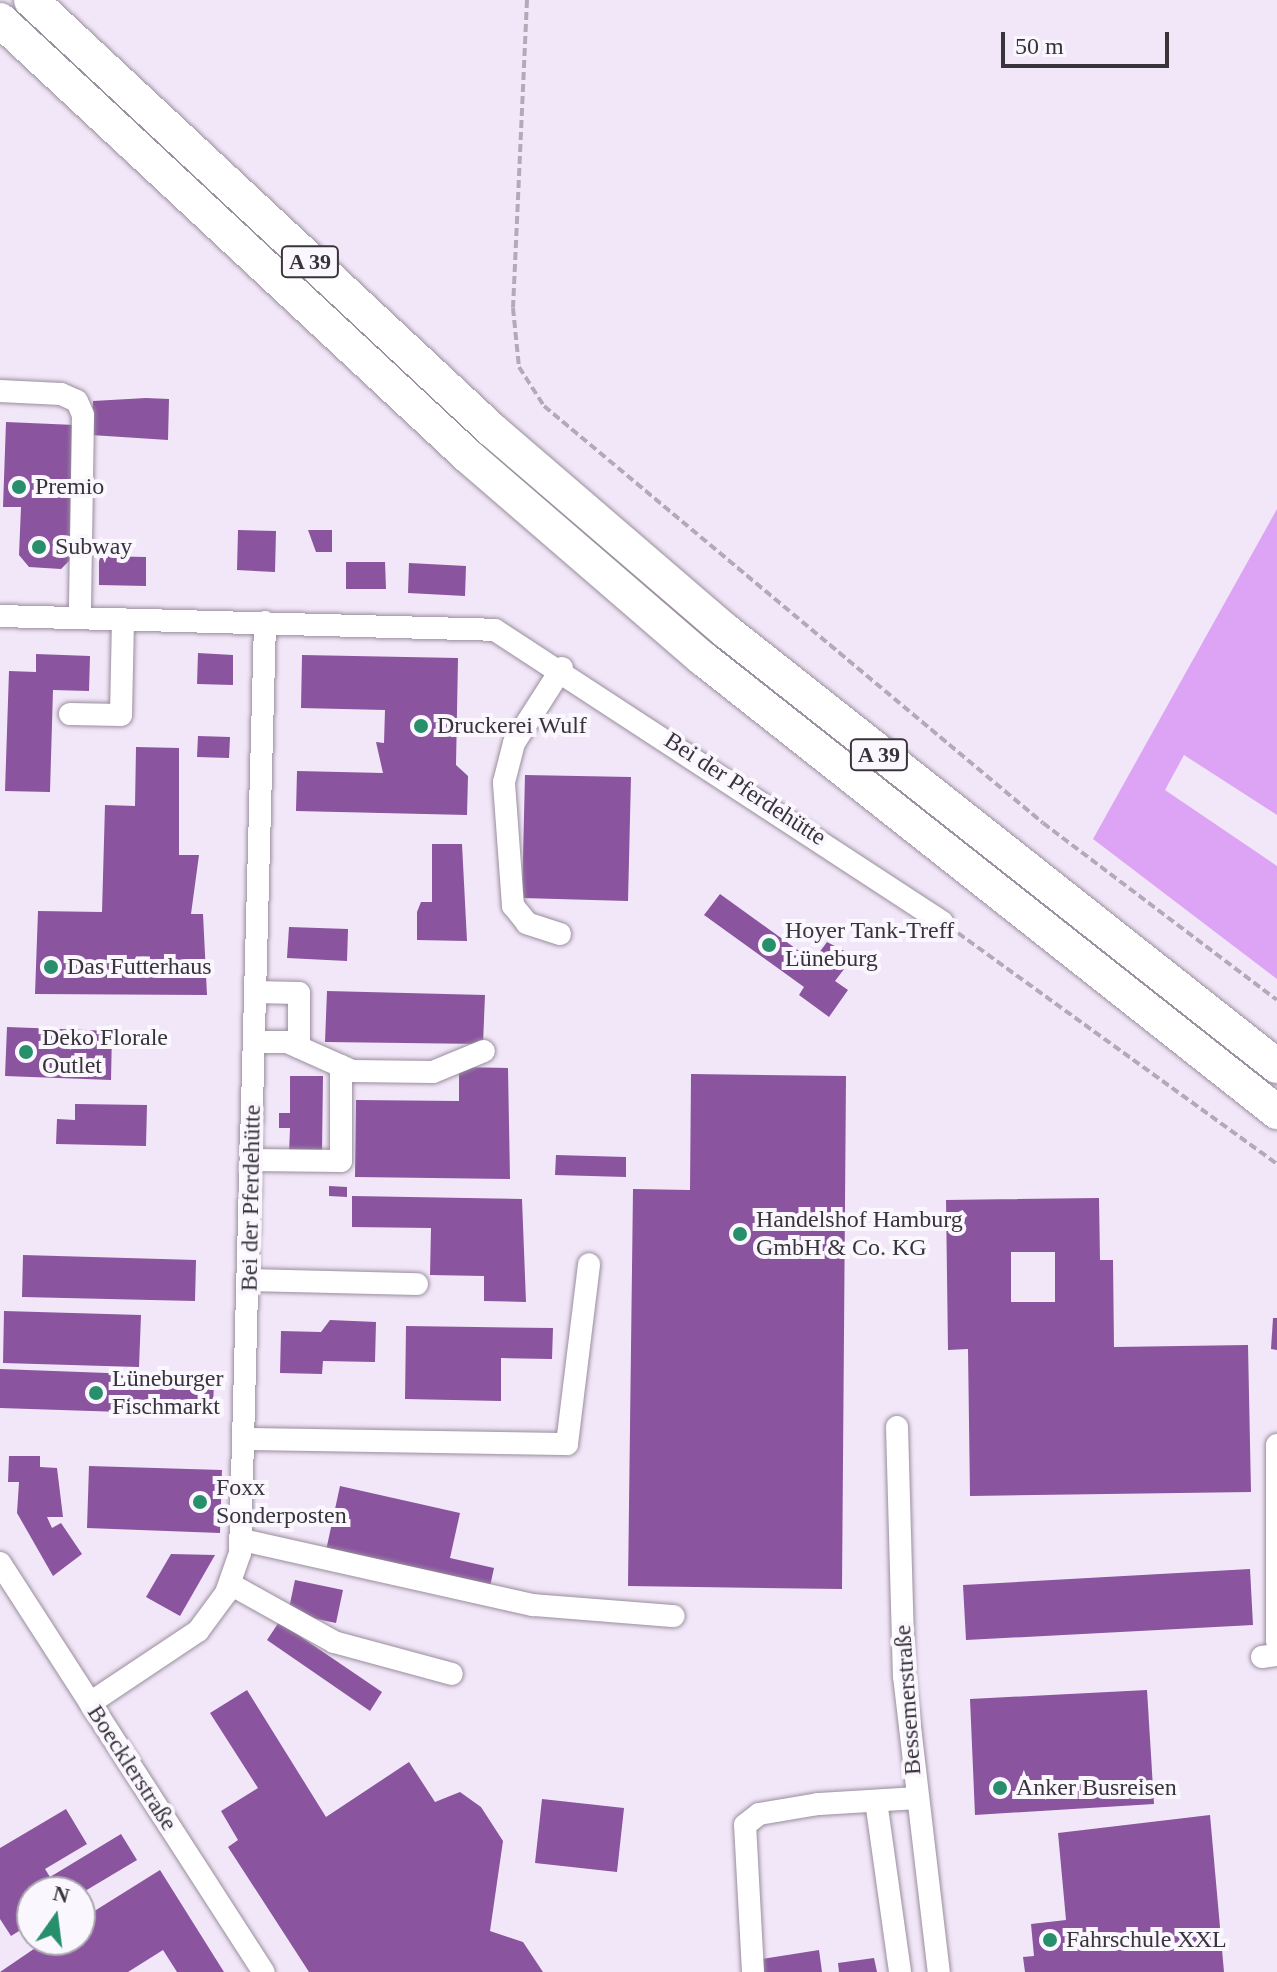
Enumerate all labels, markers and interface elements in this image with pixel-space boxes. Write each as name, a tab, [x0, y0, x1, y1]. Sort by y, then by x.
scale bar	[1005, 16, 1173, 66]
text: 50 m	[1015, 33, 1064, 59]
road number: A 39	[280, 244, 340, 280]
place label: Premio	[35, 473, 104, 501]
marker: Premio	[10, 478, 28, 496]
place label: Subway	[55, 533, 132, 561]
marker: Subway	[30, 538, 48, 556]
place label: Druckerei Wulf	[437, 712, 587, 740]
marker: Druckerei Wulf	[412, 717, 430, 735]
street label: Bei der Pferdehütte	[659, 726, 831, 852]
road number: A 39	[849, 737, 909, 773]
place label: Hoyer Tank-Treff Lüneburg	[785, 917, 955, 973]
marker: Hoyer Tank-Treff Lüneburg	[760, 936, 778, 954]
place label: Das Futterhaus	[67, 953, 212, 981]
marker: Das Futterhaus	[42, 958, 60, 976]
place label: Deko Florale Outlet	[42, 1024, 168, 1080]
marker: Deko Florale Outlet	[17, 1043, 35, 1061]
street label: Bei der Pferdehütte	[235, 1104, 267, 1292]
place label: Handelshof Hamburg GmbH & Co. KG	[756, 1206, 963, 1262]
marker: Handelshof Hamburg GmbH & Co. KG	[731, 1225, 749, 1243]
place label: Lüneburger Fischmarkt	[112, 1365, 224, 1421]
marker: Lüneburger Fischmarkt	[87, 1384, 105, 1402]
place label: Foxx Sonderposten	[216, 1474, 347, 1530]
marker: Foxx Sonderposten	[191, 1493, 209, 1511]
street label: Bessemerstraße	[888, 1624, 928, 1776]
street label: Boecklerstraße	[81, 1700, 183, 1836]
place label: Anker Busreisen	[1016, 1774, 1177, 1802]
marker: Anker Busreisen	[991, 1779, 1009, 1797]
north arrow	[16, 1876, 96, 1956]
text: N	[51, 1880, 72, 1908]
place label: Fahrschule XXL	[1066, 1926, 1227, 1954]
marker: Fahrschule XXL	[1041, 1931, 1059, 1949]

